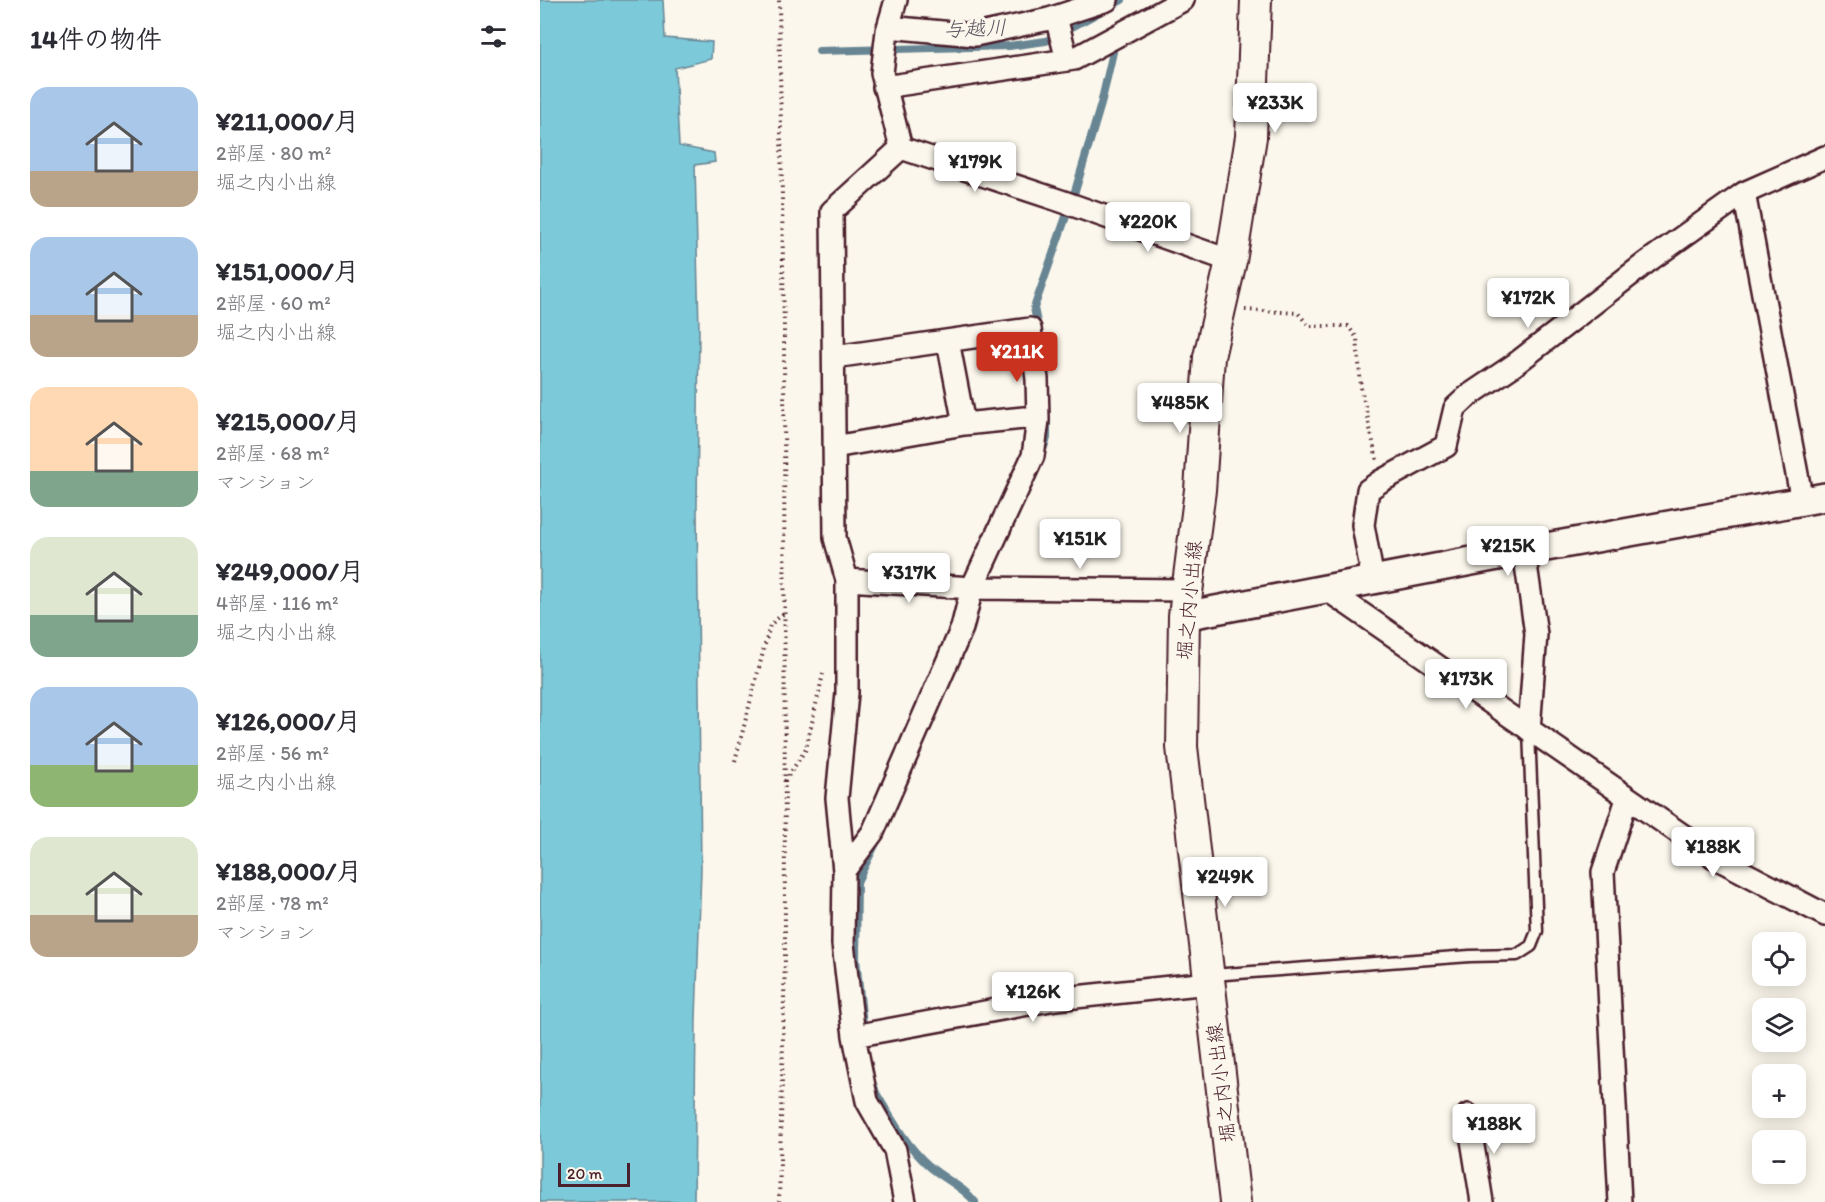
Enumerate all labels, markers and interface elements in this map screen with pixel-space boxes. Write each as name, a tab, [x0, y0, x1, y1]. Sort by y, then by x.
water label: 与越川	[943, 14, 1007, 42]
icon: filters	[477, 20, 510, 53]
text: 14件の物件	[30, 23, 162, 55]
pin: ¥233K	[1233, 83, 1317, 134]
text: ¥233K	[1247, 90, 1303, 114]
text: ¥211,000/月	[216, 105, 360, 137]
icon: home	[78, 111, 150, 183]
text: 2部屋 · 80 m²	[216, 141, 331, 165]
pin: ¥179K	[933, 142, 1017, 193]
text: ¥179K	[948, 149, 1002, 173]
text: 堀之内小出線	[216, 170, 336, 194]
pin: ¥220K	[1106, 202, 1190, 253]
text: ¥220K	[1119, 209, 1177, 233]
text: ¥151,000/月	[216, 255, 360, 287]
icon: home	[78, 261, 150, 333]
pin: ¥172K	[1486, 278, 1570, 329]
text: ¥172K	[1501, 285, 1555, 309]
text: 2部屋 · 60 m²	[216, 291, 331, 315]
text: 堀之内小出線	[216, 320, 336, 344]
pin: ¥211K	[975, 332, 1059, 383]
text: ¥211K	[990, 339, 1044, 363]
pin: ¥485K	[1138, 383, 1222, 434]
text: ¥485K	[1151, 390, 1209, 414]
text: ¥215,000/月	[216, 405, 361, 437]
icon: home	[78, 411, 150, 483]
text: 2部屋 · 68 m²	[216, 441, 329, 465]
text: マンション	[216, 470, 315, 494]
pin: ¥151K	[1038, 519, 1122, 570]
text: ¥151K	[1053, 526, 1107, 550]
pin: ¥215K	[1466, 526, 1550, 577]
text: ¥215K	[1481, 533, 1535, 557]
street label: 堀之内小出線	[1172, 539, 1206, 661]
pin: ¥317K	[867, 553, 951, 604]
text: ¥249,000/月	[216, 555, 365, 587]
text: ¥317K	[882, 560, 936, 584]
icon: home	[78, 561, 150, 633]
text: 4部屋 · 116 m²	[216, 591, 339, 615]
text: 堀之内小出線	[216, 620, 336, 644]
pin: ¥173K	[1424, 659, 1508, 710]
text: ¥173K	[1439, 666, 1493, 690]
text: ¥126,000/月	[216, 705, 361, 737]
icon: home	[78, 711, 150, 783]
text: 2部屋 · 56 m²	[216, 741, 329, 765]
text: 堀之内小出線	[216, 770, 336, 794]
pin: ¥188K	[1671, 827, 1755, 878]
text: ¥188K	[1685, 834, 1741, 858]
text: ¥188,000/月	[216, 855, 362, 887]
pin: ¥249K	[1183, 857, 1267, 908]
icon: home	[78, 861, 150, 933]
text: ¥249K	[1197, 864, 1253, 888]
text: 2部屋 · 78 m²	[216, 891, 329, 915]
text: マンション	[216, 920, 315, 944]
map controls	[1752, 932, 1806, 1184]
button: locate	[1752, 932, 1806, 986]
pin: ¥126K	[991, 972, 1075, 1023]
text: ¥126K	[1006, 979, 1060, 1003]
button: layers	[1752, 998, 1806, 1052]
street label: 堀之内小出線	[1202, 1022, 1240, 1144]
button: +	[1752, 1064, 1806, 1118]
pin: ¥188K	[1452, 1104, 1536, 1155]
text: ¥188K	[1466, 1111, 1522, 1135]
button: −	[1752, 1130, 1806, 1184]
scale bar	[558, 1160, 630, 1188]
text: 20 m	[567, 1164, 602, 1183]

